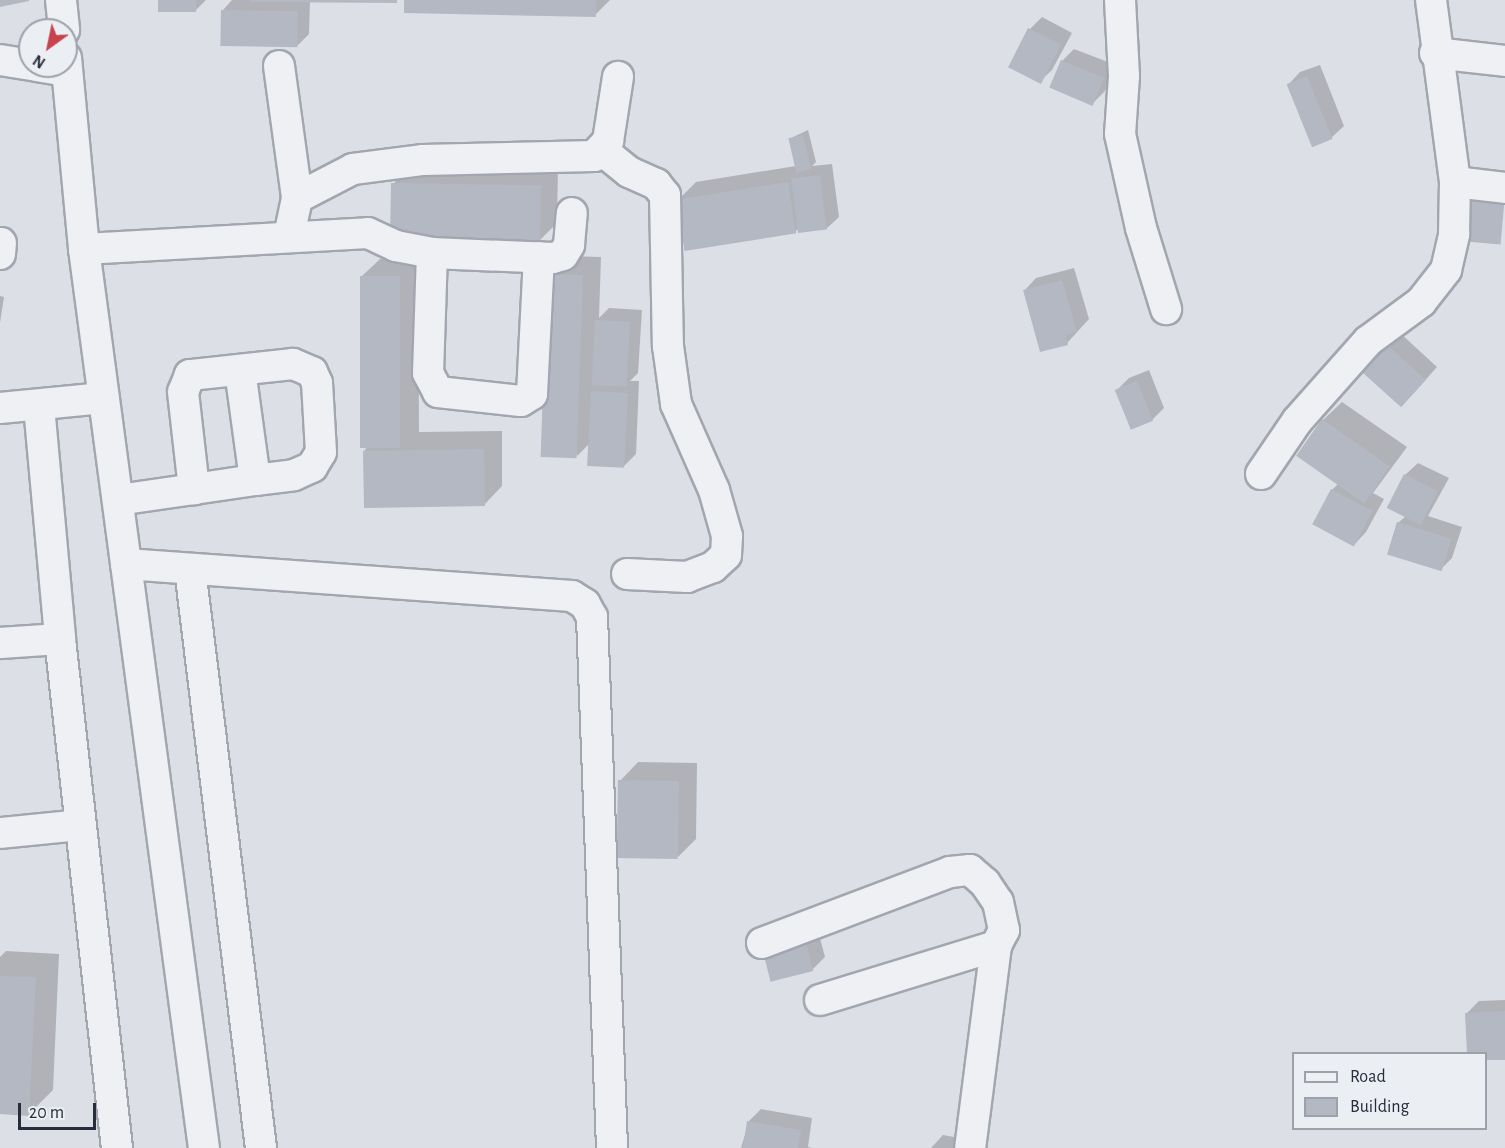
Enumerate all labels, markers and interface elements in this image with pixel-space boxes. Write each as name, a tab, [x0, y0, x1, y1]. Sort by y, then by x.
north arrow	[18, 18, 78, 78]
text: N	[30, 52, 48, 71]
legend	[1292, 1052, 1487, 1130]
text: Road	[1350, 1068, 1386, 1086]
scale bar	[21, 1091, 99, 1129]
text: Building	[1350, 1098, 1409, 1116]
text: 20 m	[29, 1104, 64, 1122]

